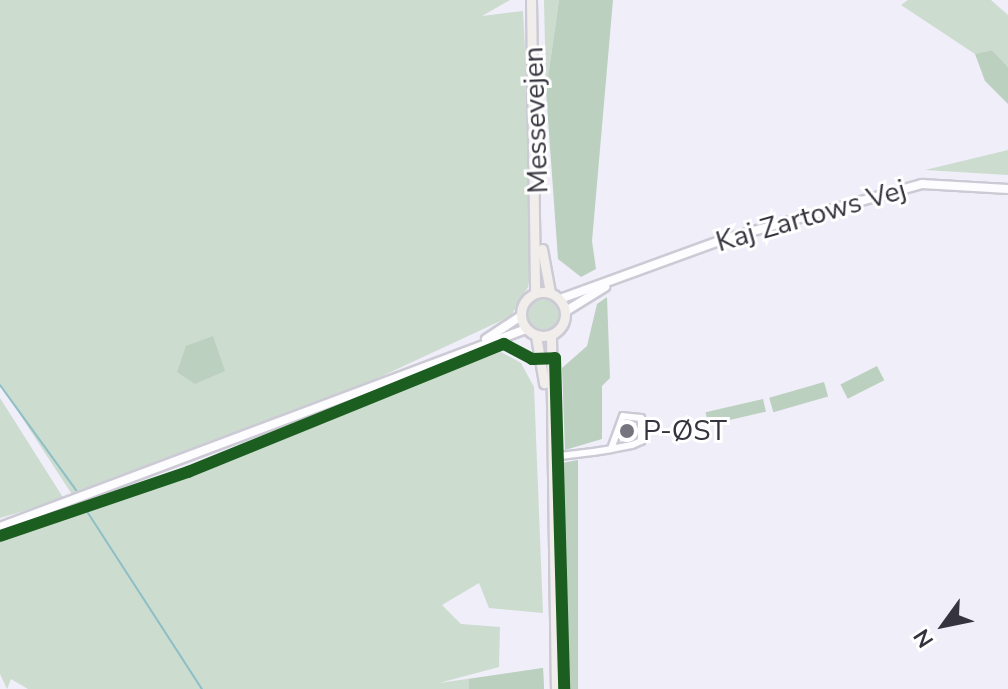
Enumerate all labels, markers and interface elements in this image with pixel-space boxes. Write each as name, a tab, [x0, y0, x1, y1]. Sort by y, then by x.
street label: Messevejen	[517, 46, 555, 194]
street label: Kaj Zartows Vej	[712, 173, 910, 259]
place label: P-ØST	[643, 414, 727, 448]
marker: P-ØST	[618, 422, 636, 440]
north arrow	[904, 585, 984, 665]
text: N	[907, 623, 941, 653]

